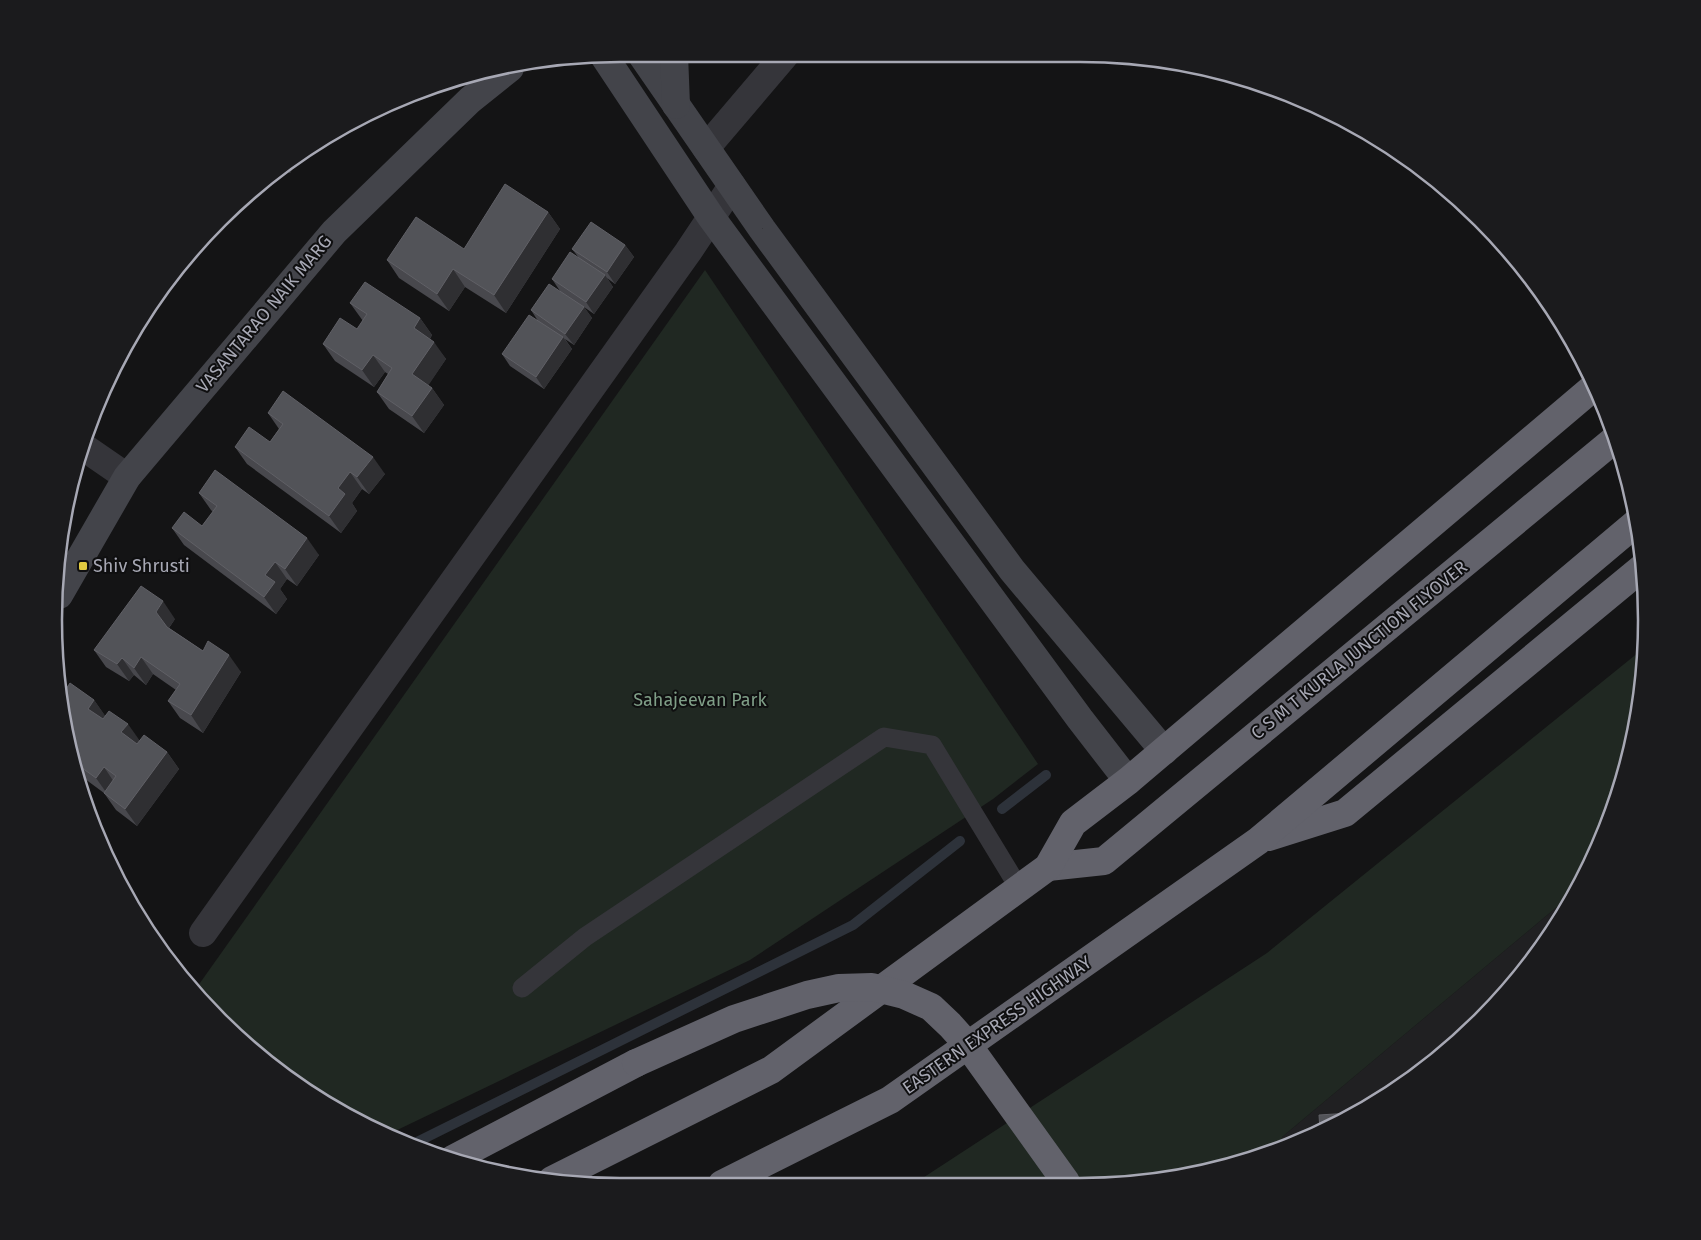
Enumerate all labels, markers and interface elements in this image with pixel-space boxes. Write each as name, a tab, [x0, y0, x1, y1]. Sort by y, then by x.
street label: VASANTARAO NAIK MARG	[192, 231, 336, 397]
place label: Shiv Shrusti	[93, 555, 190, 577]
street label: C S M T KURLA JUNCTION FLYOVER	[1246, 556, 1472, 744]
marker: Shiv Shrusti	[77, 560, 89, 572]
park label: Sahajeevan Park	[633, 689, 768, 711]
street label: EASTERN EXPRESS HIGHWAY	[898, 951, 1096, 1099]

